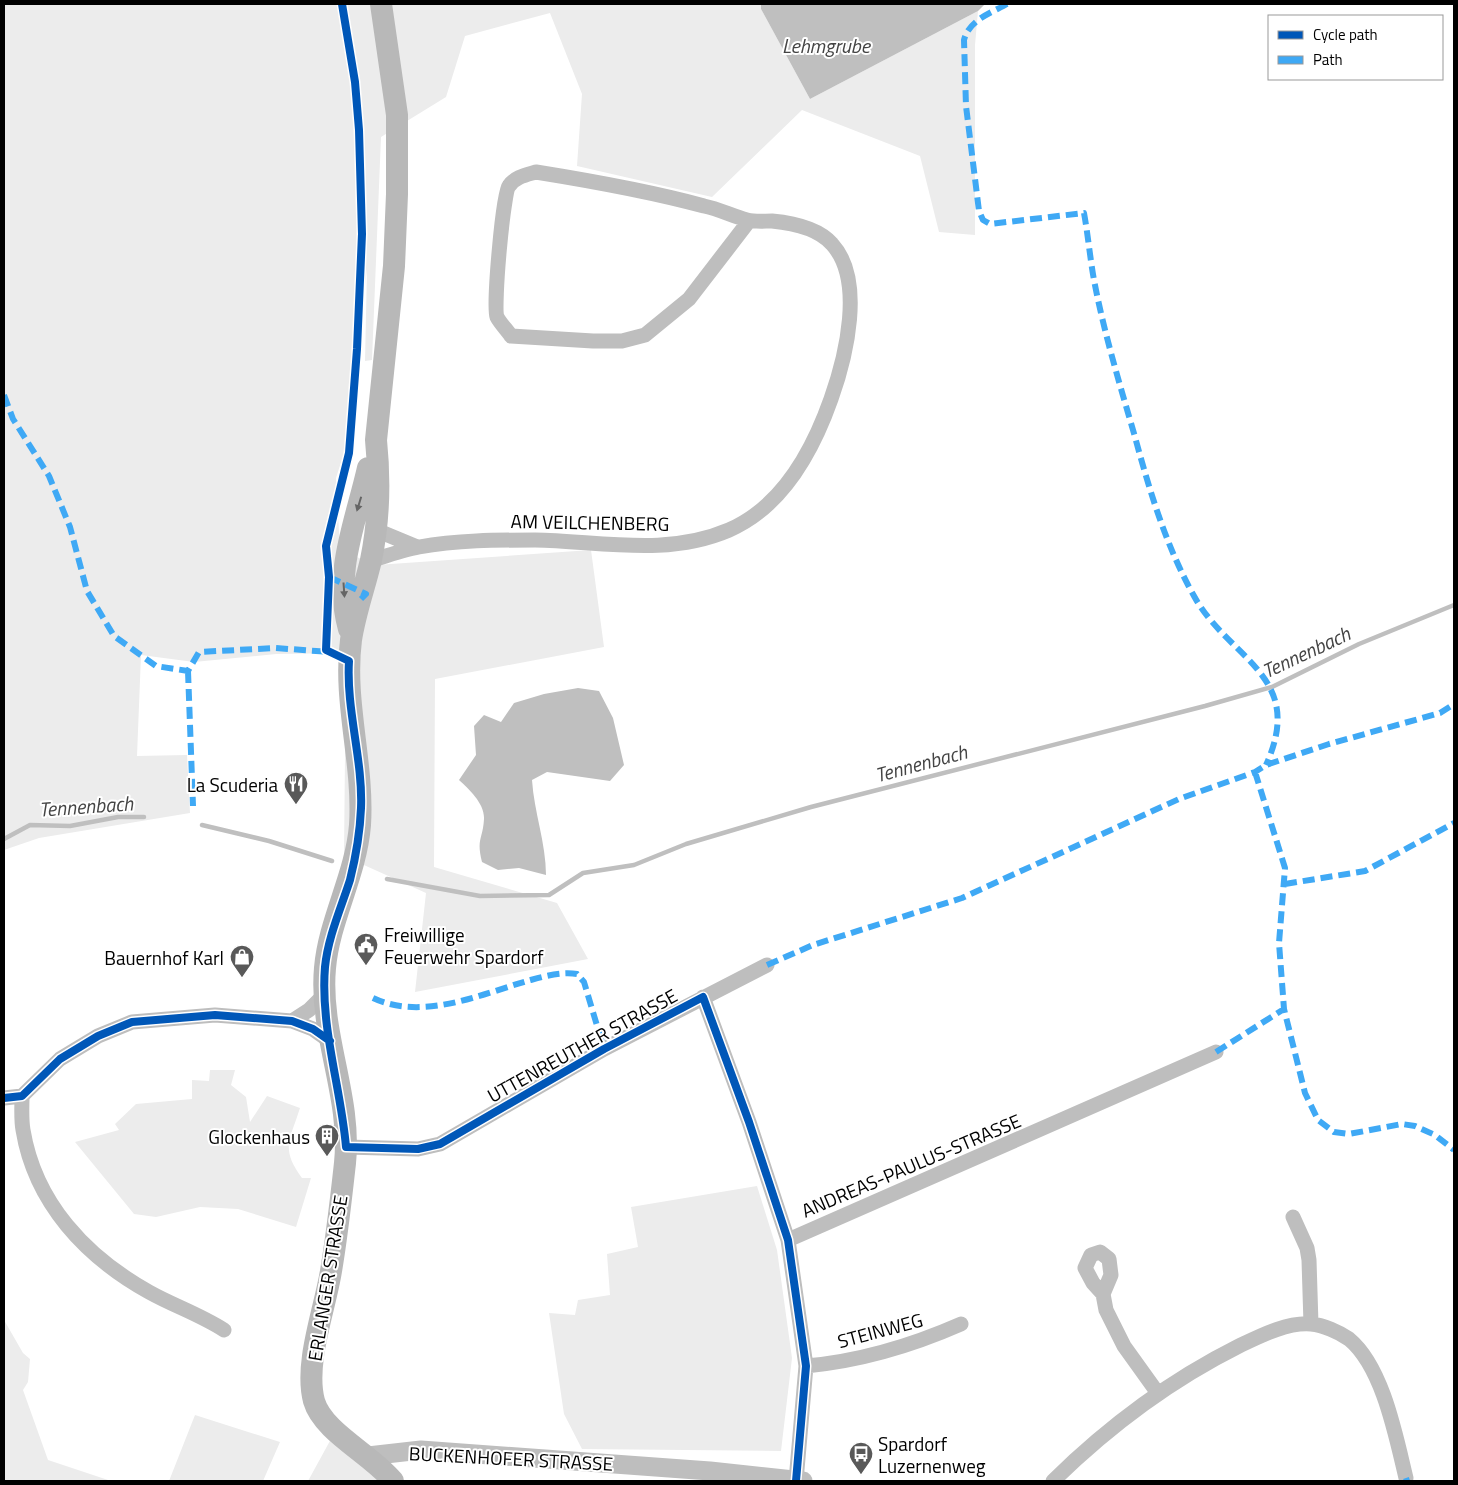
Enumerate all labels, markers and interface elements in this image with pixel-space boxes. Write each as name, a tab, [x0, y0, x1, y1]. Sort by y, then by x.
legend	[1268, 15, 1443, 80]
text: Cycle path	[1313, 23, 1378, 46]
water label: Lehmgrube	[782, 30, 872, 61]
text: Path	[1313, 48, 1343, 71]
one-way arrow	[355, 497, 363, 512]
street label: AM VEILCHENBERG	[510, 506, 670, 538]
one-way arrow	[340, 582, 348, 598]
water label: Tennenbach	[1257, 618, 1356, 686]
water label: Tennenbach	[871, 736, 972, 790]
place label: La Scuderia	[187, 770, 278, 799]
restaurant icon: La Scuderia	[283, 771, 309, 805]
water label: Tennenbach	[38, 787, 135, 825]
place label: Freiwillige Feuerwehr Spardorf	[384, 920, 544, 971]
public building icon: Freiwillige Feuerwehr Spardorf	[353, 932, 379, 966]
place label: Bauernhof Karl	[104, 943, 224, 972]
shop icon: Bauernhof Karl	[229, 944, 255, 978]
street label: UTTENREUTHER STRASSE	[482, 981, 682, 1109]
street label: ANDREAS-PAULUS-STRASSE	[797, 1106, 1025, 1224]
place label: Glockenhaus	[208, 1122, 310, 1151]
building icon: Glockenhaus	[314, 1123, 340, 1157]
street label: ERLANGER STRASSE	[300, 1193, 354, 1363]
street label: STEINWEG	[834, 1305, 926, 1355]
place label: Spardorf Luzernenweg	[878, 1429, 986, 1480]
street label: BUCKENHOFER STRASSE	[408, 1438, 614, 1478]
bus stop icon: Spardorf Luzernenweg	[848, 1441, 874, 1475]

